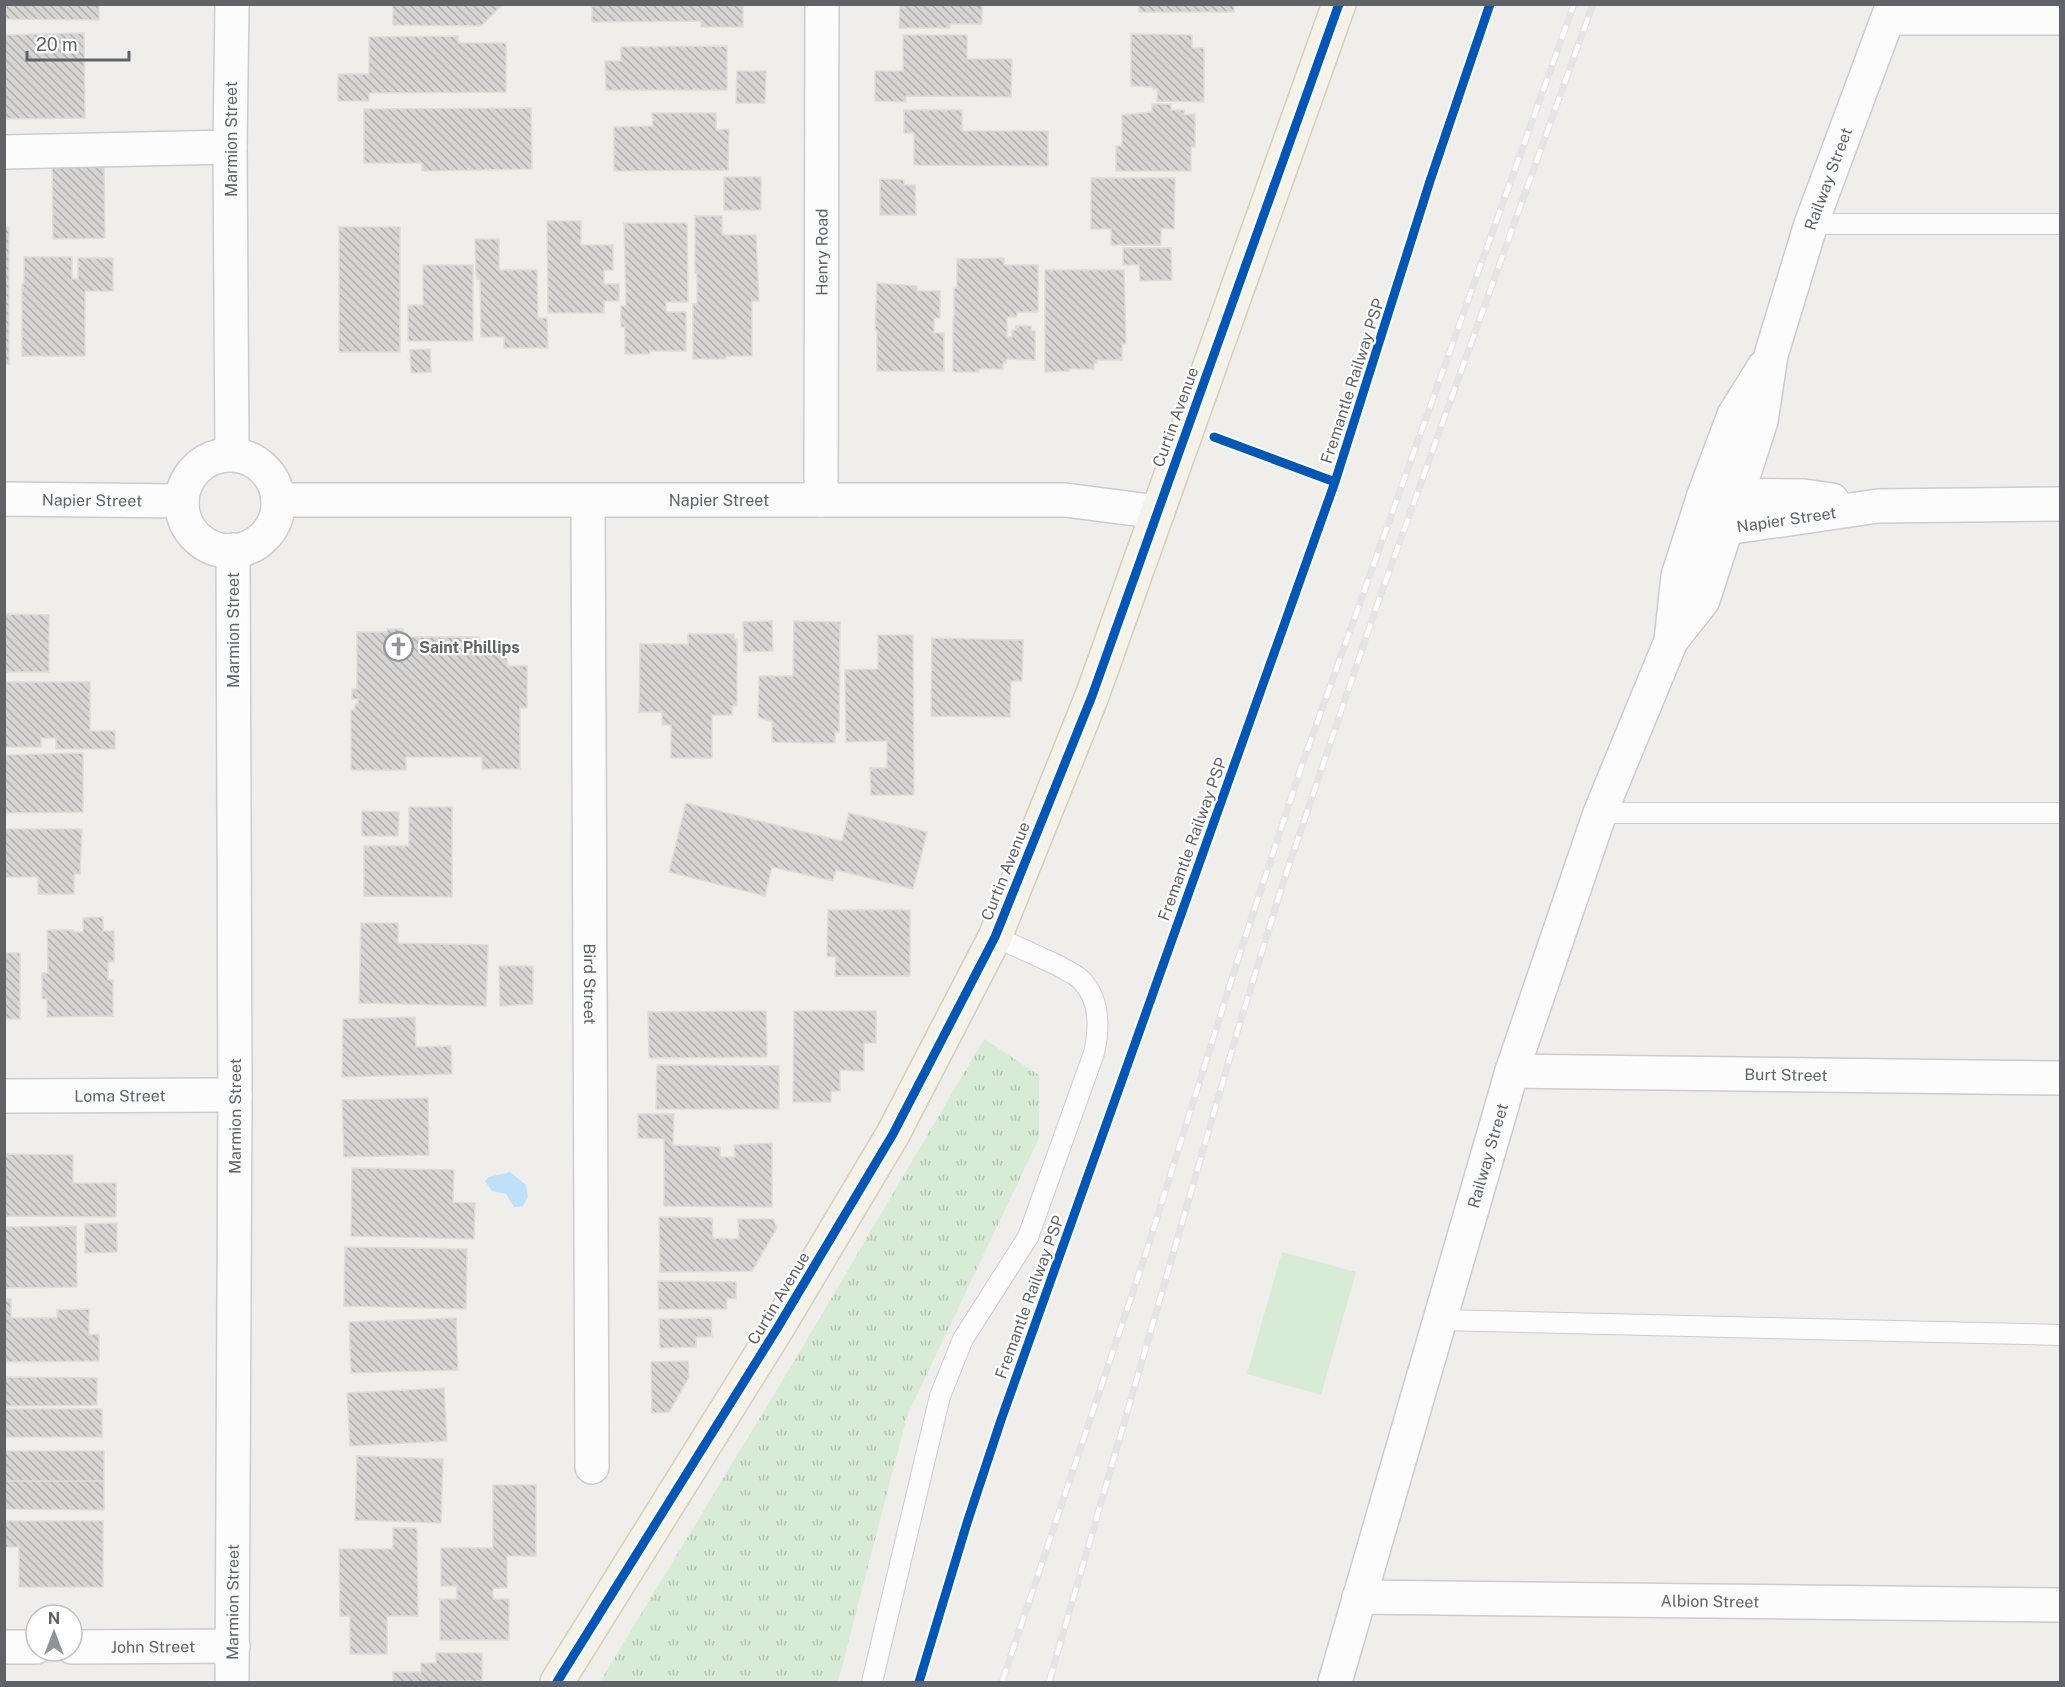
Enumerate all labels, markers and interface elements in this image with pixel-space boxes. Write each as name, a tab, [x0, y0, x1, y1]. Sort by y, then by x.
scale bar	[27, 24, 129, 62]
text: 20 m	[36, 34, 78, 55]
street label: Marmion Street	[222, 81, 241, 197]
street label: Railway Street	[1801, 125, 1856, 232]
street label: Henry Road	[812, 208, 832, 296]
street label: Fremantle Railway PSP	[1317, 296, 1388, 466]
street label: Curtin Avenue	[1149, 365, 1202, 470]
street label: Napier Street	[42, 490, 142, 511]
street label: Napier Street	[669, 491, 769, 510]
street label: Napier Street	[1735, 503, 1837, 536]
street label: Marmion Street	[224, 572, 243, 688]
church icon: Saint Phillips	[382, 631, 414, 663]
place label: Saint Phillips	[419, 638, 520, 657]
street label: Fremantle Railway PSP	[1154, 755, 1231, 923]
street label: Curtin Avenue	[977, 819, 1034, 923]
street label: Bird Street	[580, 943, 599, 1025]
street label: Marmion Street	[226, 1058, 245, 1174]
street label: Burt Street	[1744, 1065, 1828, 1085]
street label: Loma Street	[74, 1086, 166, 1106]
street label: Railway Street	[1464, 1101, 1512, 1210]
street label: Fremantle Railway PSP	[991, 1213, 1068, 1381]
street label: Curtin Avenue	[743, 1248, 814, 1348]
street label: Marmion Street	[223, 1544, 243, 1660]
street label: Albion Street	[1661, 1591, 1759, 1612]
north arrow	[24, 1603, 84, 1663]
text: N	[48, 1609, 60, 1628]
street label: John Street	[111, 1637, 195, 1657]

